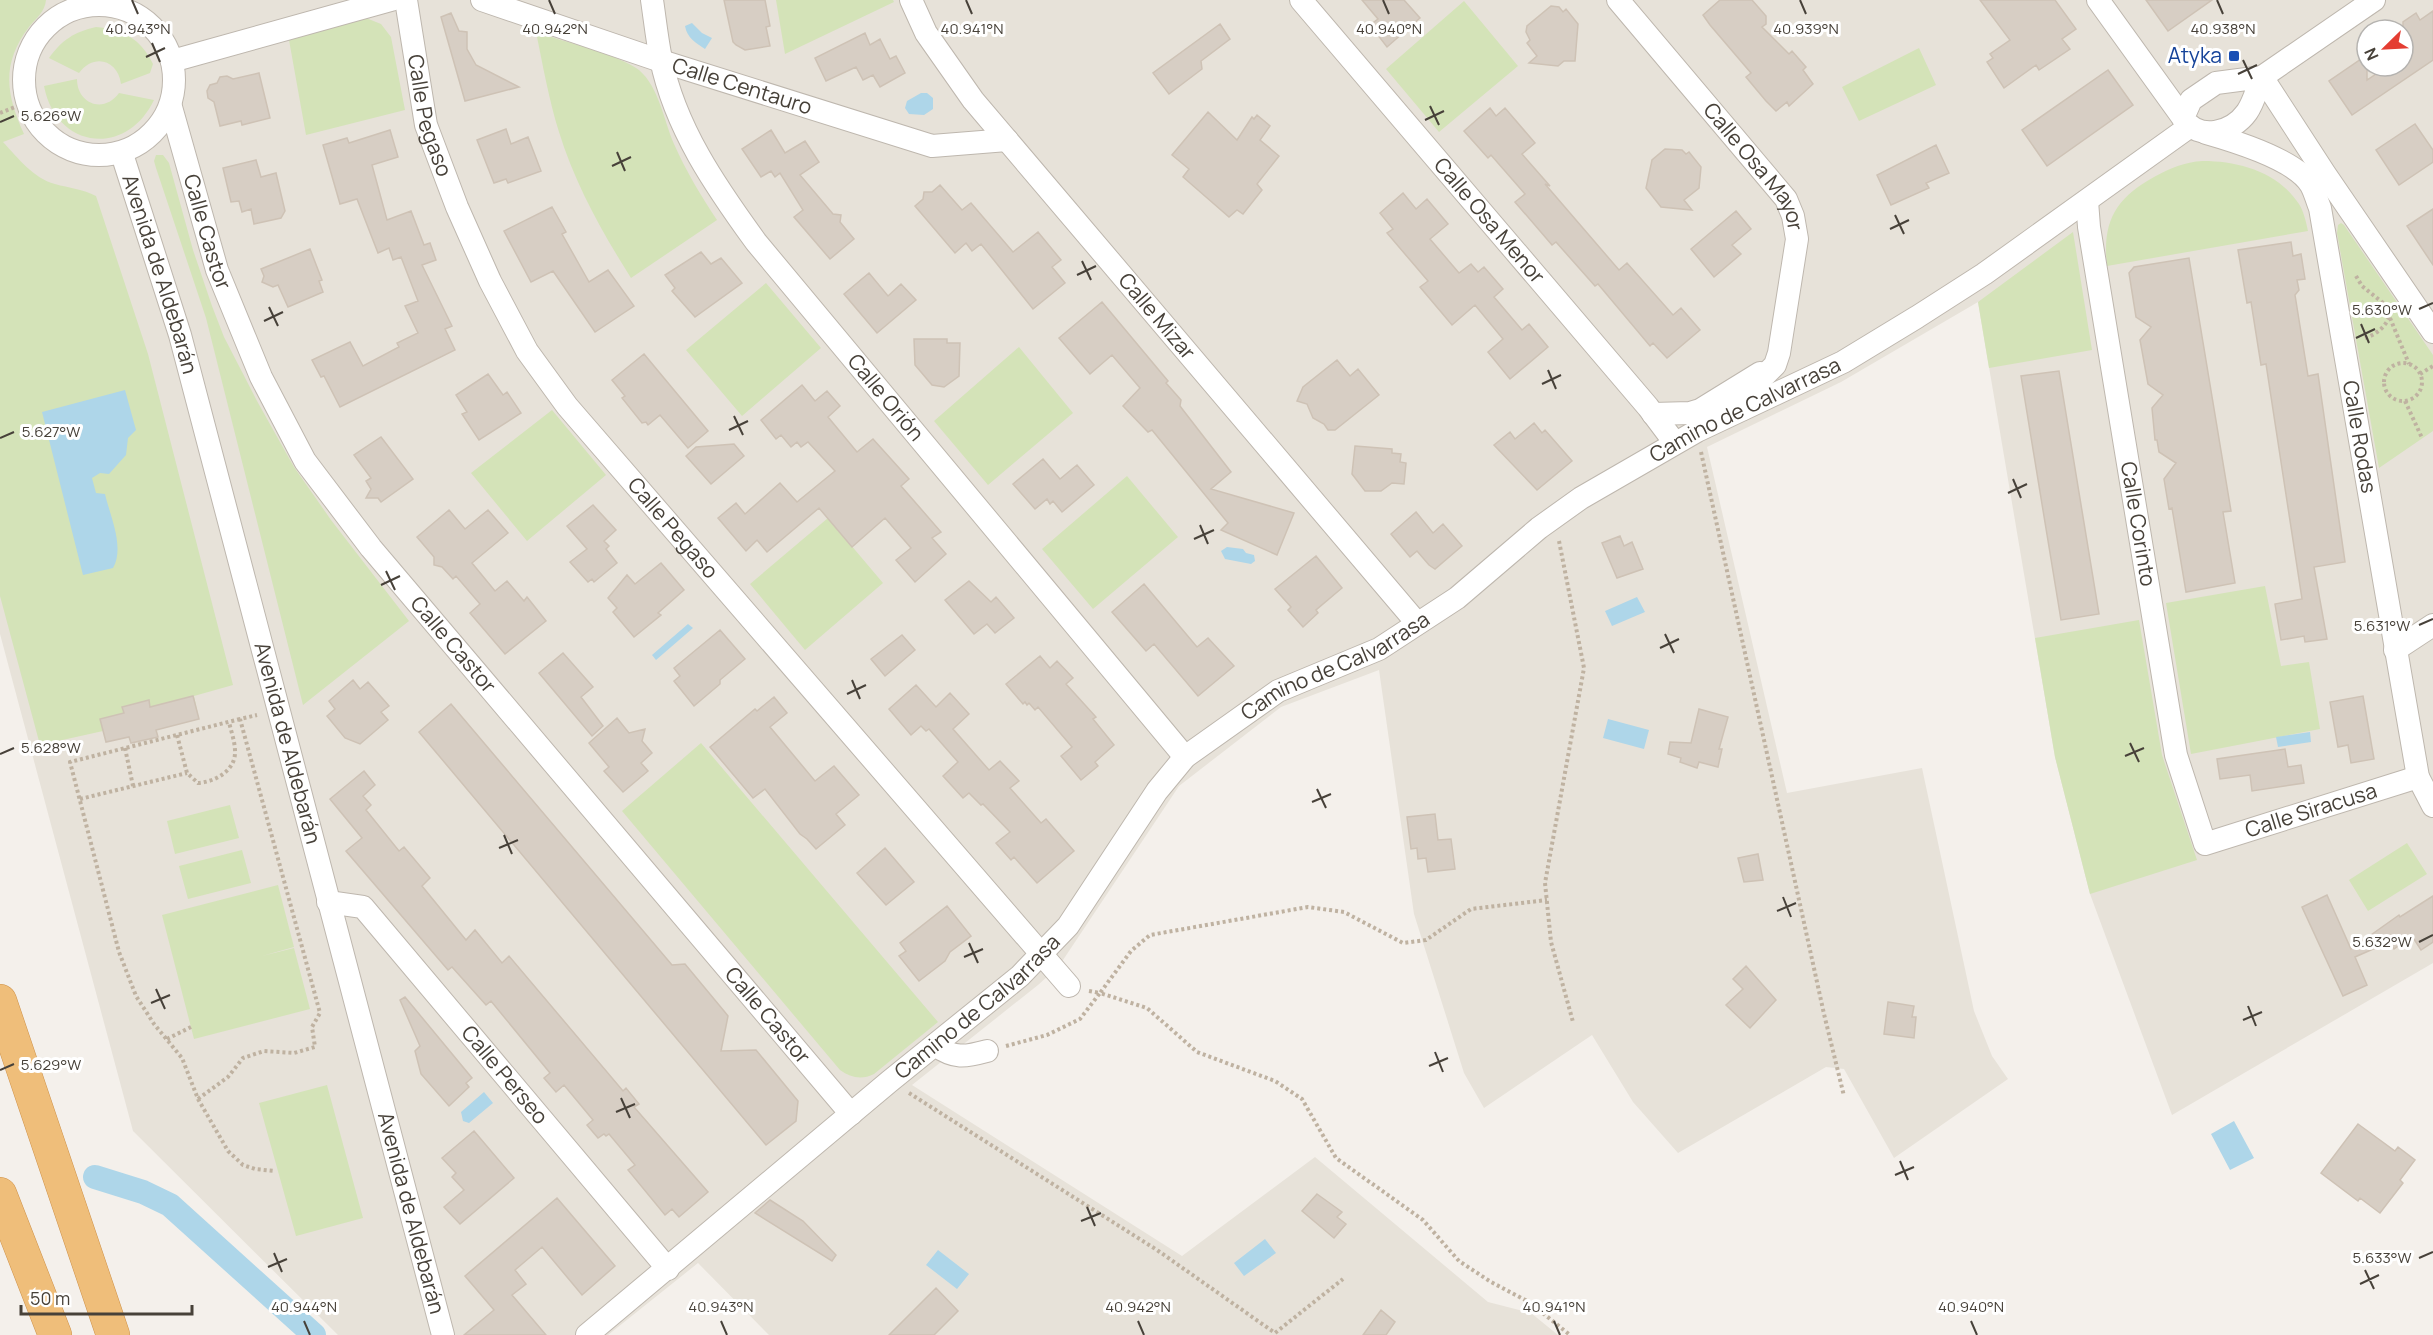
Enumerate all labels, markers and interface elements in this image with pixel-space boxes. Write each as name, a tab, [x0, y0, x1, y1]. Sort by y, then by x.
text: 40.943°N	[105, 18, 171, 39]
text: 40.942°N	[522, 18, 588, 39]
text: 40.941°N	[941, 18, 1003, 39]
text: 40.940°N	[1356, 18, 1422, 39]
text: 40.939°N	[1773, 18, 1839, 39]
text: 40.938°N	[2190, 18, 2256, 39]
north arrow	[2355, 18, 2415, 78]
place label: Atyka	[2168, 41, 2222, 69]
text: N	[2359, 44, 2384, 64]
marker: Atyka	[2227, 49, 2241, 63]
street label: Calle Centauro	[669, 50, 816, 120]
street label: Calle Pegaso	[402, 52, 459, 180]
street label: Calle Osa Mayor	[1698, 96, 1810, 233]
text: 5.626°W	[21, 105, 81, 126]
street label: Calle Osa Menor	[1428, 151, 1552, 289]
street label: Avenida de Aldebarán	[116, 171, 205, 377]
street label: Calle Castor	[178, 171, 239, 294]
street label: Calle Mizar	[1113, 267, 1203, 365]
text: 5.630°W	[2352, 299, 2412, 320]
street label: Calle Orión	[842, 347, 931, 446]
street label: Camino de Calvarrasa	[1644, 350, 1845, 468]
street label: Calle Rodas	[2337, 378, 2384, 495]
text: 5.627°W	[22, 421, 80, 442]
street label: Calle Corinto	[2115, 459, 2163, 588]
street label: Calle Pegaso	[622, 471, 725, 584]
street label: Calle Castor	[405, 590, 503, 699]
street label: Camino de Calvarrasa	[1235, 605, 1435, 726]
text: 5.631°W	[2354, 615, 2410, 636]
street label: Avenida de Aldebarán	[248, 639, 328, 847]
text: 5.628°W	[21, 737, 81, 758]
street label: Calle Siracusa	[2241, 776, 2380, 844]
street label: Camino de Calvarrasa	[888, 928, 1066, 1085]
text: 5.632°W	[2352, 931, 2412, 952]
street label: Calle Castor	[719, 960, 818, 1069]
street label: Calle Perseo	[456, 1019, 555, 1130]
text: 5.629°W	[21, 1054, 81, 1075]
street label: Avenida de Aldebarán	[372, 1109, 452, 1317]
text: 5.633°W	[2352, 1247, 2412, 1268]
scale bar	[21, 1278, 192, 1316]
text: 50 m	[30, 1286, 70, 1310]
text: 40.944°N	[271, 1296, 337, 1317]
text: 40.943°N	[688, 1296, 754, 1317]
text: 40.942°N	[1105, 1296, 1171, 1317]
text: 40.941°N	[1523, 1296, 1585, 1317]
text: 40.940°N	[1938, 1296, 2004, 1317]

